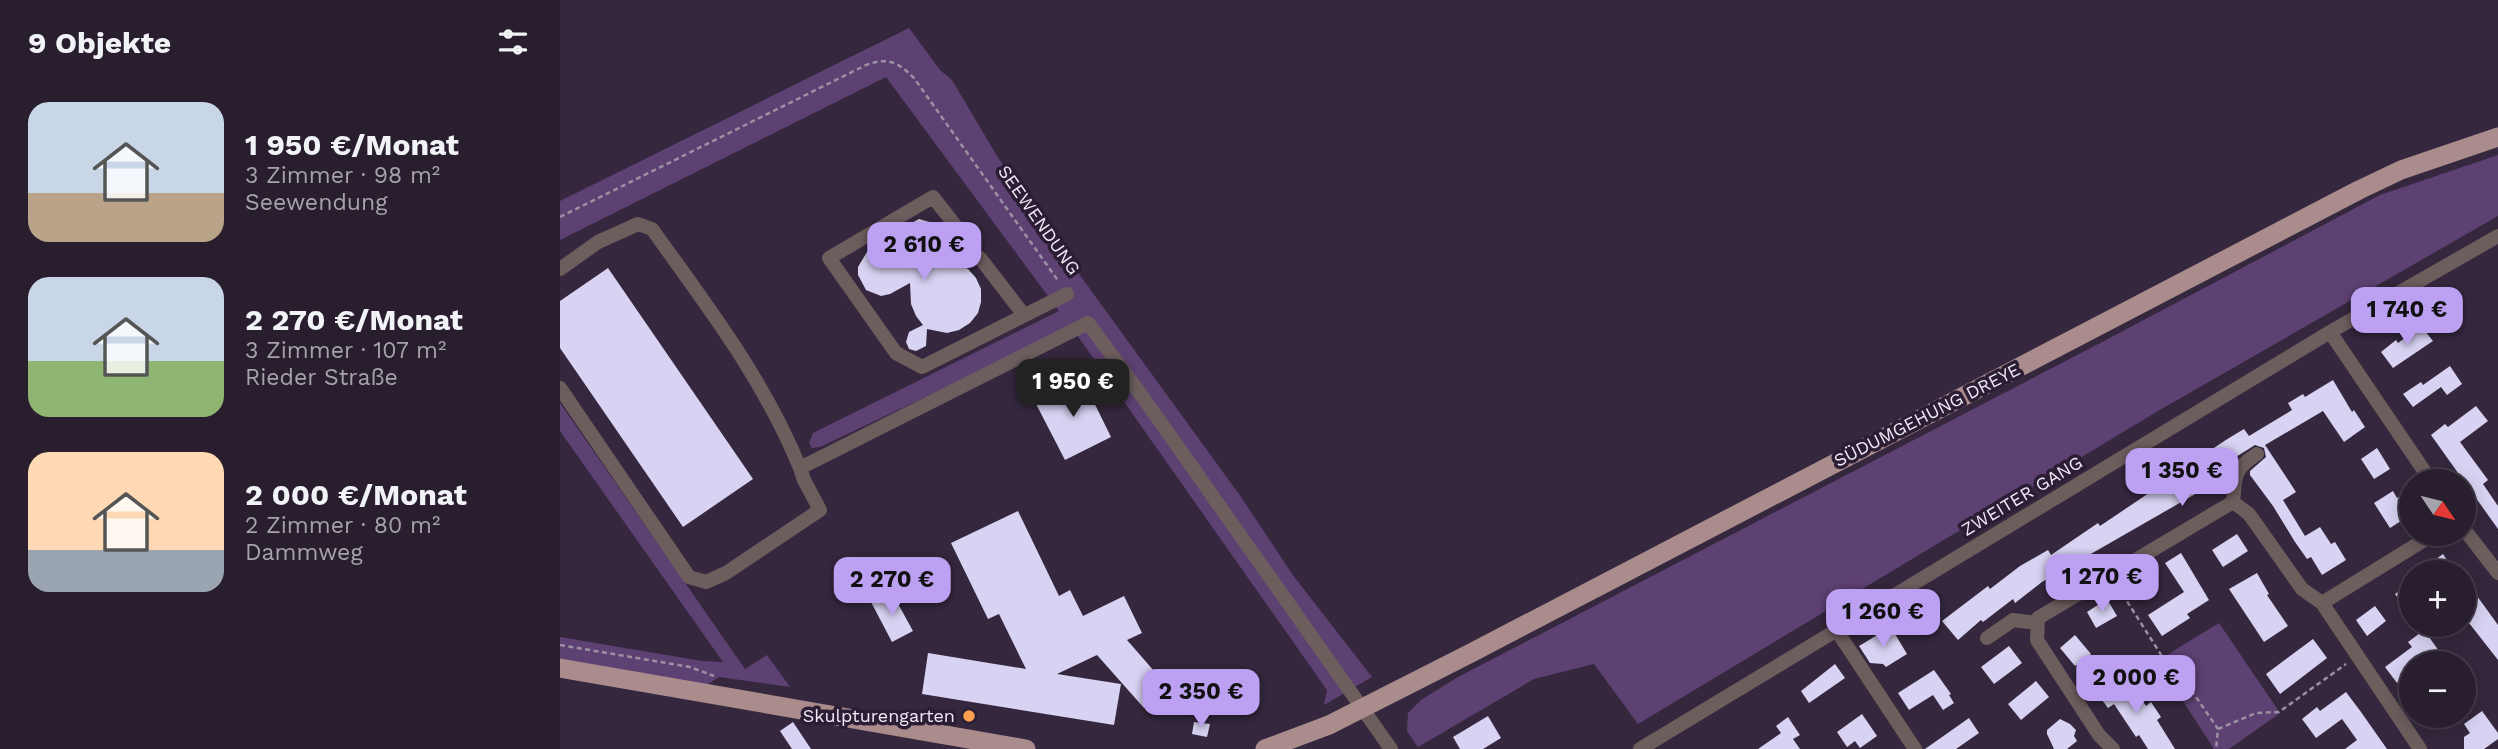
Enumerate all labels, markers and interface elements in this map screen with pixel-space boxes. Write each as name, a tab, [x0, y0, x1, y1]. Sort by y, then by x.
icon: filters	[494, 23, 532, 61]
text: 9 Objekte	[28, 25, 171, 60]
text: 1 950 €/Monat	[245, 127, 459, 162]
icon: home	[84, 130, 168, 214]
street label: SEEWENDUNG	[994, 161, 1085, 278]
text: 3 Zimmer · 98 m²	[245, 162, 440, 189]
text: Seewendung	[245, 189, 387, 216]
pin: 2 610 €	[859, 222, 989, 282]
text: 2 610 €	[883, 231, 965, 258]
pin: 1 740 €	[2342, 288, 2472, 347]
text: 1 740 €	[2367, 296, 2447, 323]
text: 2 270 €/Monat	[245, 302, 463, 337]
icon: home	[84, 305, 168, 389]
text: 3 Zimmer · 107 m²	[245, 337, 446, 364]
street label: SÜDUMGEHUNG DREYE	[1830, 358, 2023, 471]
pin: 1 950 €	[1008, 360, 1138, 419]
text: Rieder Straße	[245, 364, 398, 391]
text: 1 950 €	[1032, 368, 1114, 395]
pin: 1 350 €	[2117, 448, 2247, 508]
street label: ZWEITER GANG	[1958, 451, 2086, 540]
text: 1 350 €	[2141, 457, 2223, 484]
north arrow	[2399, 469, 2476, 546]
map controls	[2399, 469, 2476, 728]
text: 2 000 €/Monat	[245, 477, 467, 512]
icon: home	[84, 480, 168, 564]
text: 2 Zimmer · 80 m²	[245, 512, 440, 539]
text: Dammweg	[245, 539, 363, 566]
pin: 1 270 €	[2037, 554, 2167, 614]
pin: 2 270 €	[827, 558, 957, 617]
button: +	[2399, 560, 2476, 637]
text: 1 270 €	[2062, 563, 2142, 590]
text: 2 270 €	[850, 566, 934, 593]
pin: 1 260 €	[1818, 590, 1948, 649]
text: 1 260 €	[1842, 598, 1924, 625]
button: −	[2399, 651, 2476, 728]
pin: 2 000 €	[2071, 656, 2201, 715]
text: 2 000 €	[2092, 664, 2180, 691]
pin: 2 350 €	[1136, 670, 1266, 729]
text: 2 350 €	[1159, 678, 1243, 705]
place label: Skulpturengarten	[803, 705, 955, 726]
marker: Skulpturengarten	[961, 708, 977, 724]

